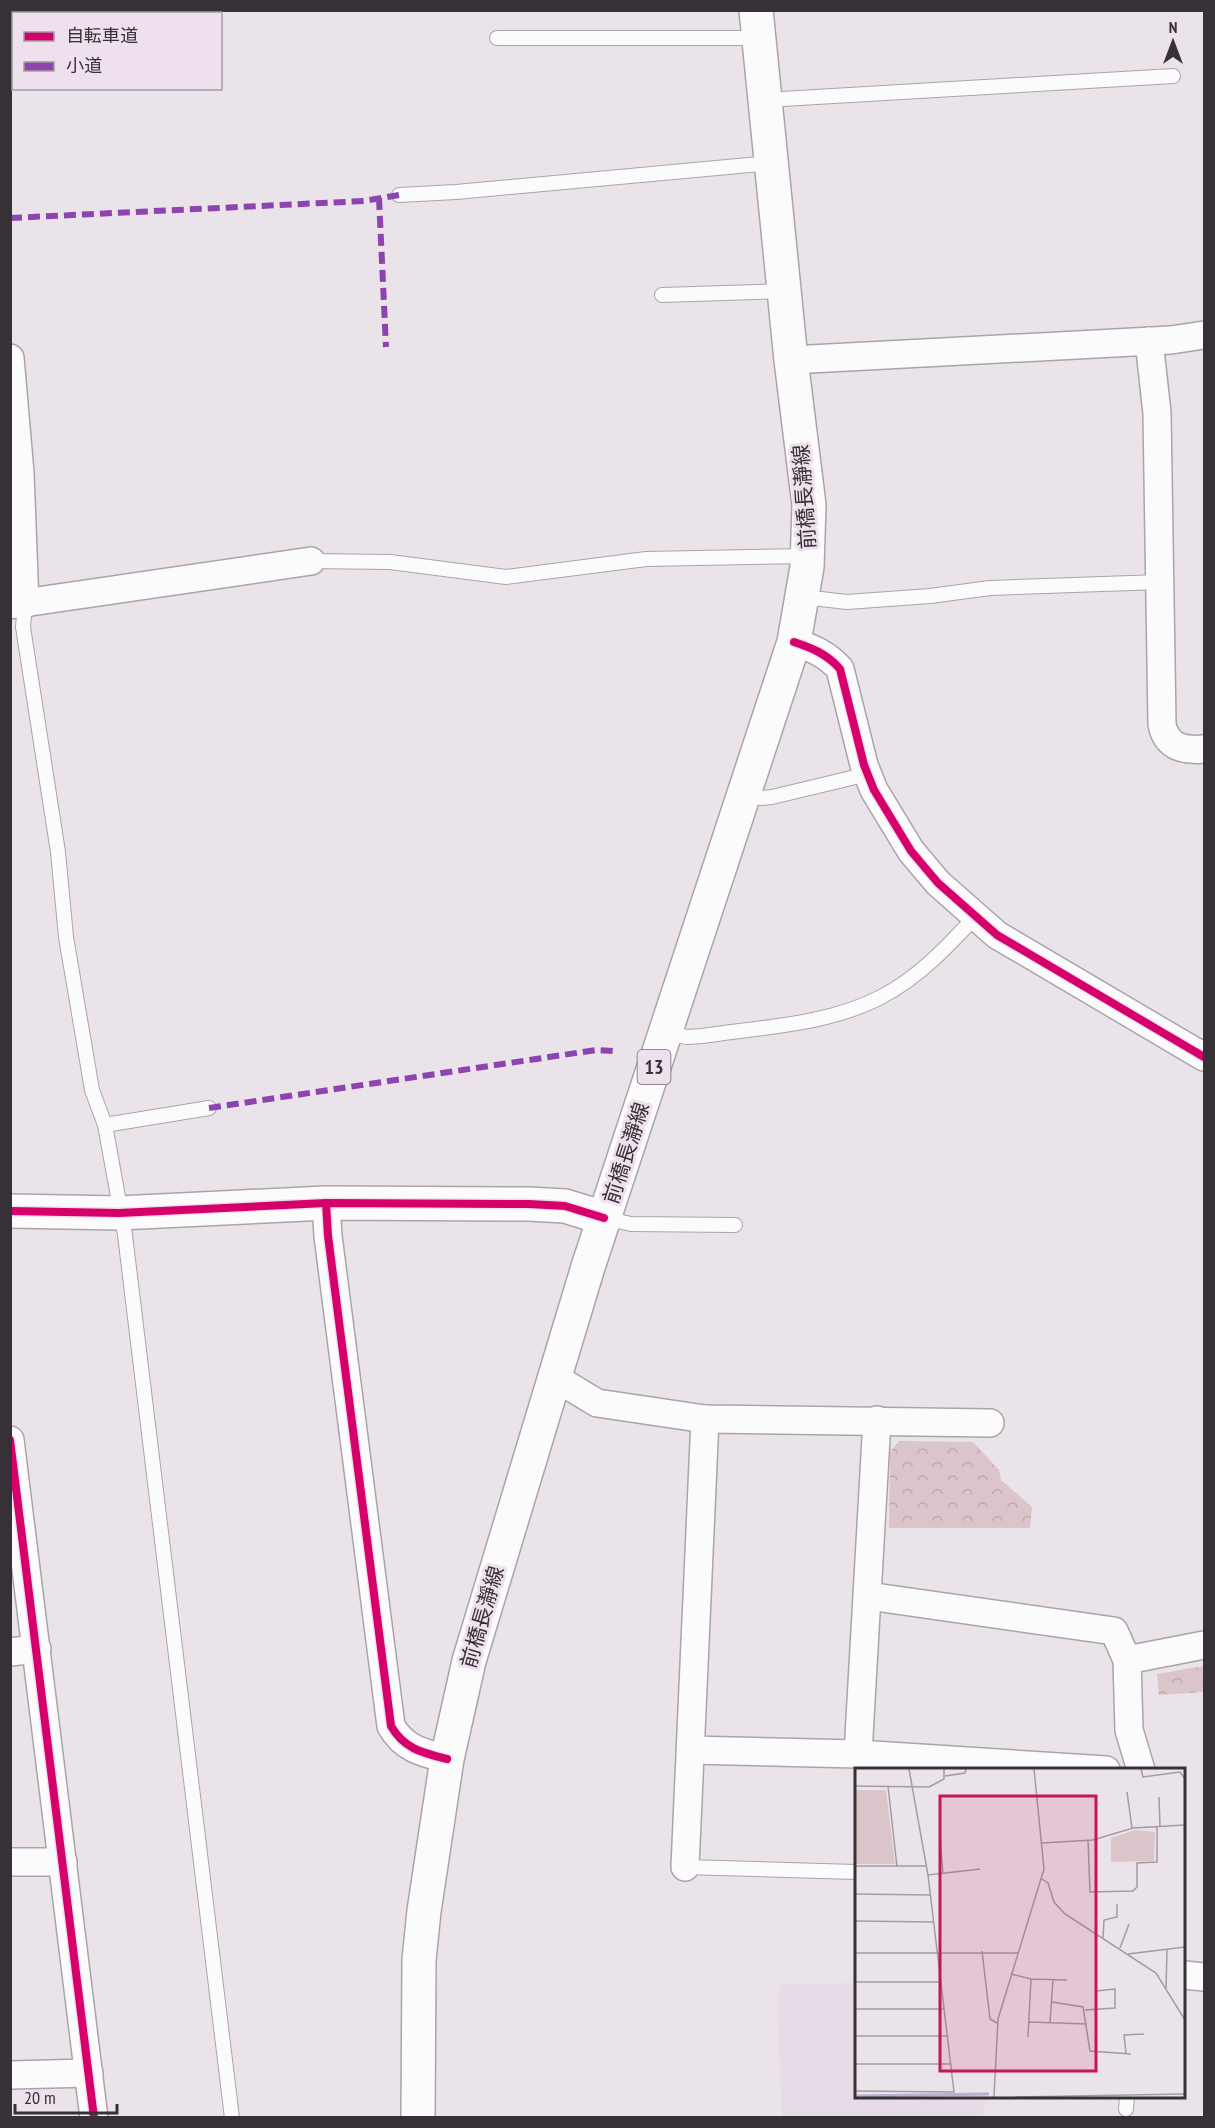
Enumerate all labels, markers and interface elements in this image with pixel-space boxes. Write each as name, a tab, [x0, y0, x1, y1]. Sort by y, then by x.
legend	[12, 12, 222, 90]
north arrow	[1143, 12, 1203, 72]
text: N	[1169, 17, 1177, 37]
text: 自転車道	[66, 24, 138, 47]
text: 小道	[66, 54, 102, 77]
street label: 前橋長瀞線	[787, 444, 821, 550]
road number: 13	[638, 1050, 670, 1084]
street label: 前橋長瀞線	[597, 1099, 655, 1207]
street label: 前橋長瀞線	[455, 1563, 509, 1671]
inset map	[855, 1768, 1185, 2098]
scale bar	[15, 2077, 117, 2115]
text: 20 m	[24, 2086, 56, 2109]

